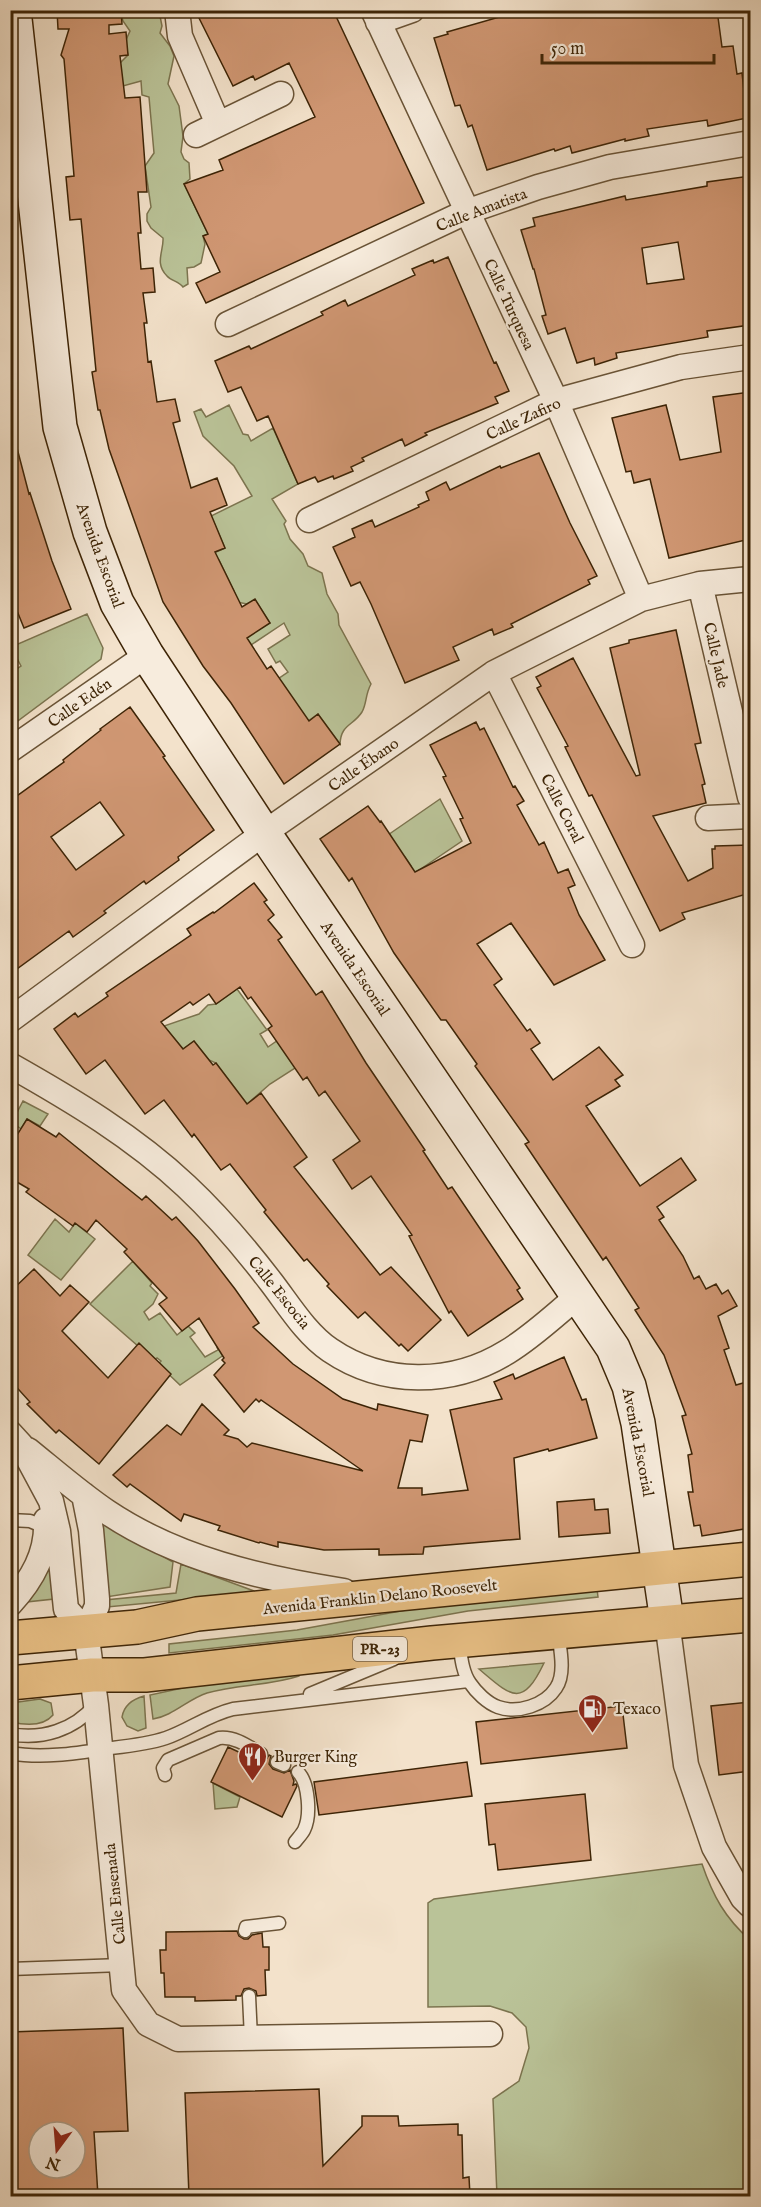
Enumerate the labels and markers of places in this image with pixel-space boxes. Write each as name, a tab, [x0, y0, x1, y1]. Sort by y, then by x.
fuel station icon: Texaco	[576, 1692, 608, 1734]
place label: Texaco	[613, 1700, 661, 1720]
restaurant icon: Burger King	[237, 1740, 269, 1782]
place label: Burger King	[274, 1748, 358, 1768]

